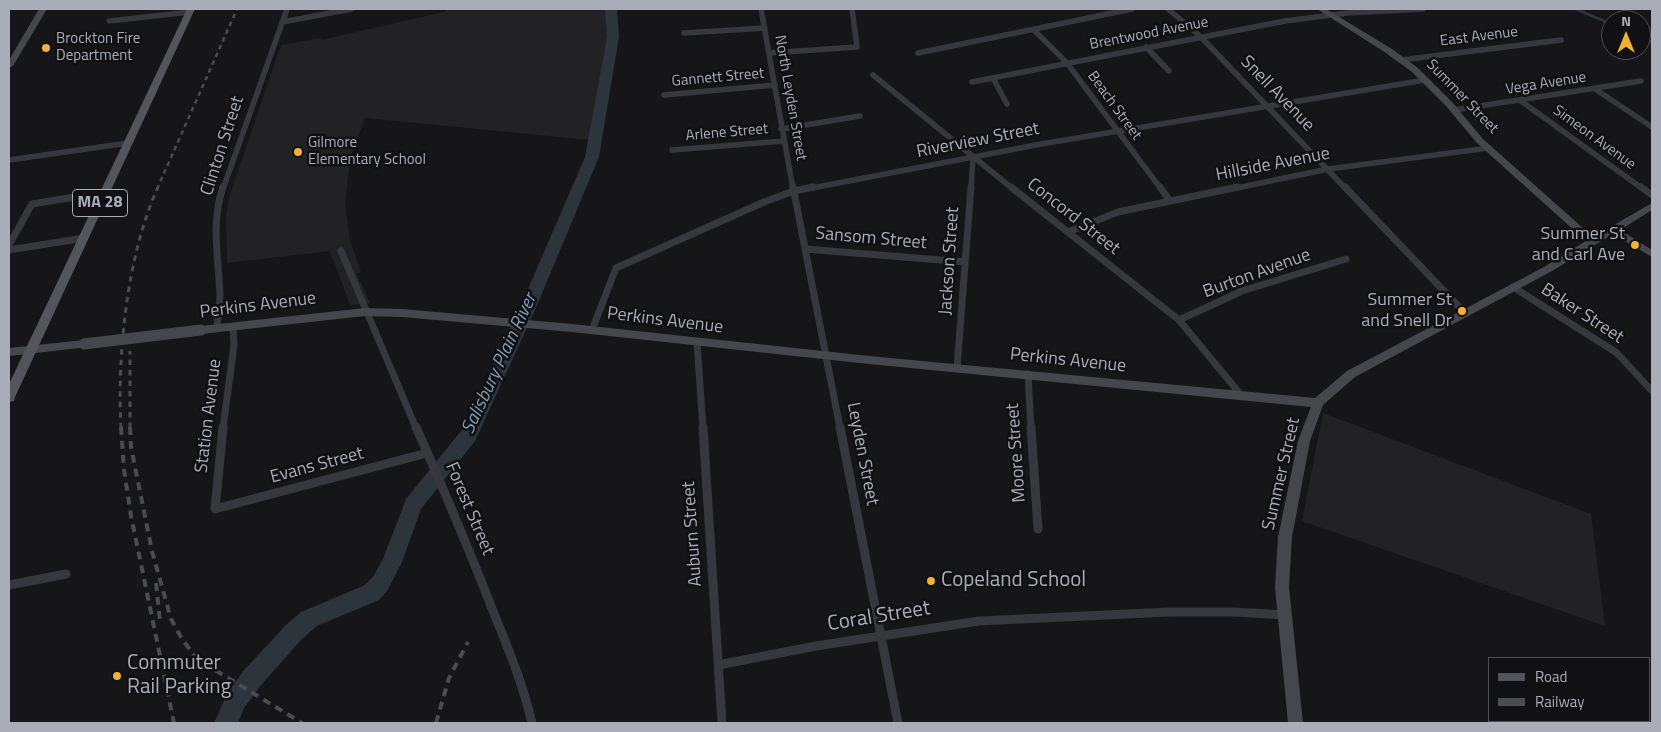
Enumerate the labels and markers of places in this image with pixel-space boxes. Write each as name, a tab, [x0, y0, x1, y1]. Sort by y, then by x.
place label: Brockton Fire Department	[56, 30, 140, 65]
marker: Brockton Fire Department	[40, 42, 52, 54]
place label: Gilmore Elementary School	[308, 134, 426, 169]
marker: Gilmore Elementary School	[292, 146, 304, 158]
place label: Summer St and Carl Ave	[1532, 224, 1625, 266]
marker: Summer St and Carl Ave	[1629, 239, 1641, 251]
place label: Summer St and Snell Dr	[1361, 290, 1452, 332]
marker: Summer St and Snell Dr	[1456, 305, 1468, 317]
place label: Copeland School	[941, 568, 1086, 594]
marker: Copeland School	[925, 575, 937, 587]
place label: Commuter Rail Parking	[127, 651, 231, 701]
marker: Commuter Rail Parking	[111, 670, 123, 682]

